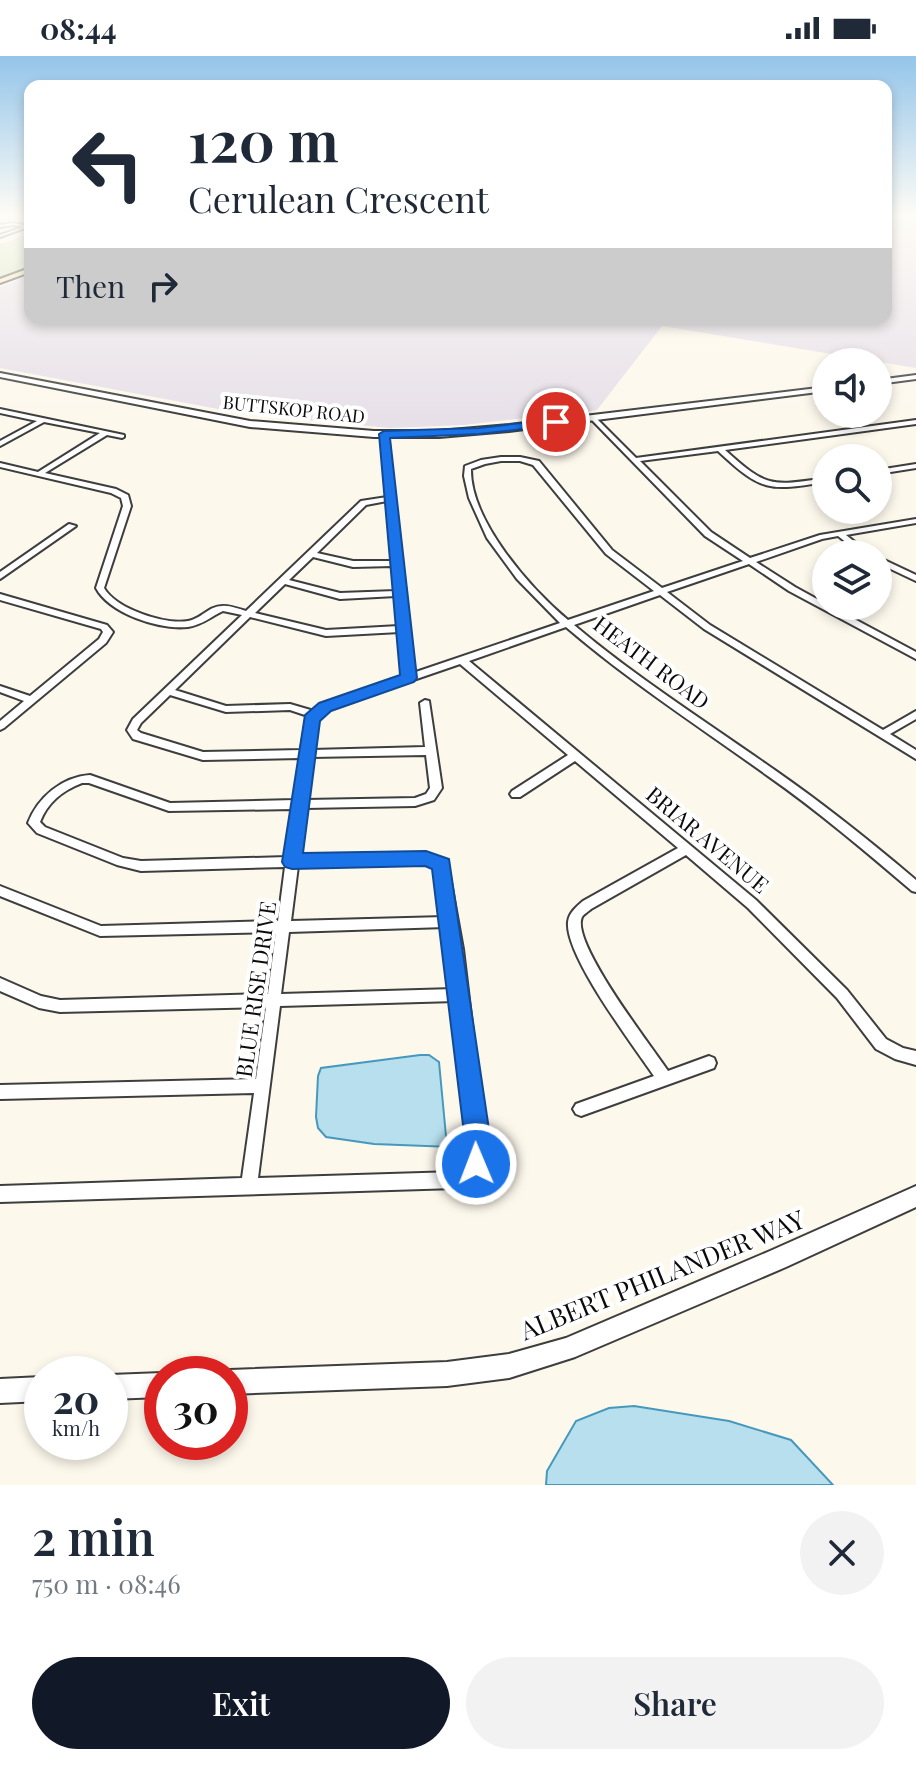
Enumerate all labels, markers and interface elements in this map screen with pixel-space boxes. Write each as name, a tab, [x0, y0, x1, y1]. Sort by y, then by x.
text: 08:44	[40, 8, 117, 48]
text: 120 m	[188, 102, 339, 177]
icon: left	[56, 112, 160, 216]
text: Cerulean Crescent	[188, 174, 489, 222]
icon: right	[141, 264, 185, 308]
text: Then	[56, 266, 125, 306]
map controls	[812, 348, 892, 620]
button: sound	[812, 348, 892, 428]
pin	[522, 388, 590, 456]
street label: BUTTSKOP ROAD	[222, 390, 366, 428]
icon: arrive	[534, 400, 578, 444]
button: search	[812, 444, 892, 524]
button: layers	[812, 540, 892, 620]
street label: HEATH ROAD	[588, 608, 716, 716]
street label: BRIAR AVENUE	[640, 779, 776, 899]
street label: BLUE RISE DRIVE	[228, 899, 282, 1079]
position arrow	[434, 1122, 518, 1206]
street label: ALBERT PHILANDER WAY	[514, 1201, 810, 1348]
speed limit sign: 30	[144, 1356, 248, 1460]
text: 20	[53, 1371, 99, 1424]
text: km/h	[52, 1414, 100, 1441]
text: 2 min	[32, 1504, 155, 1568]
button: close	[800, 1511, 884, 1595]
text: 750 m · 08:46	[32, 1566, 181, 1601]
button: Exit	[32, 1657, 450, 1749]
button: Share	[466, 1657, 884, 1749]

